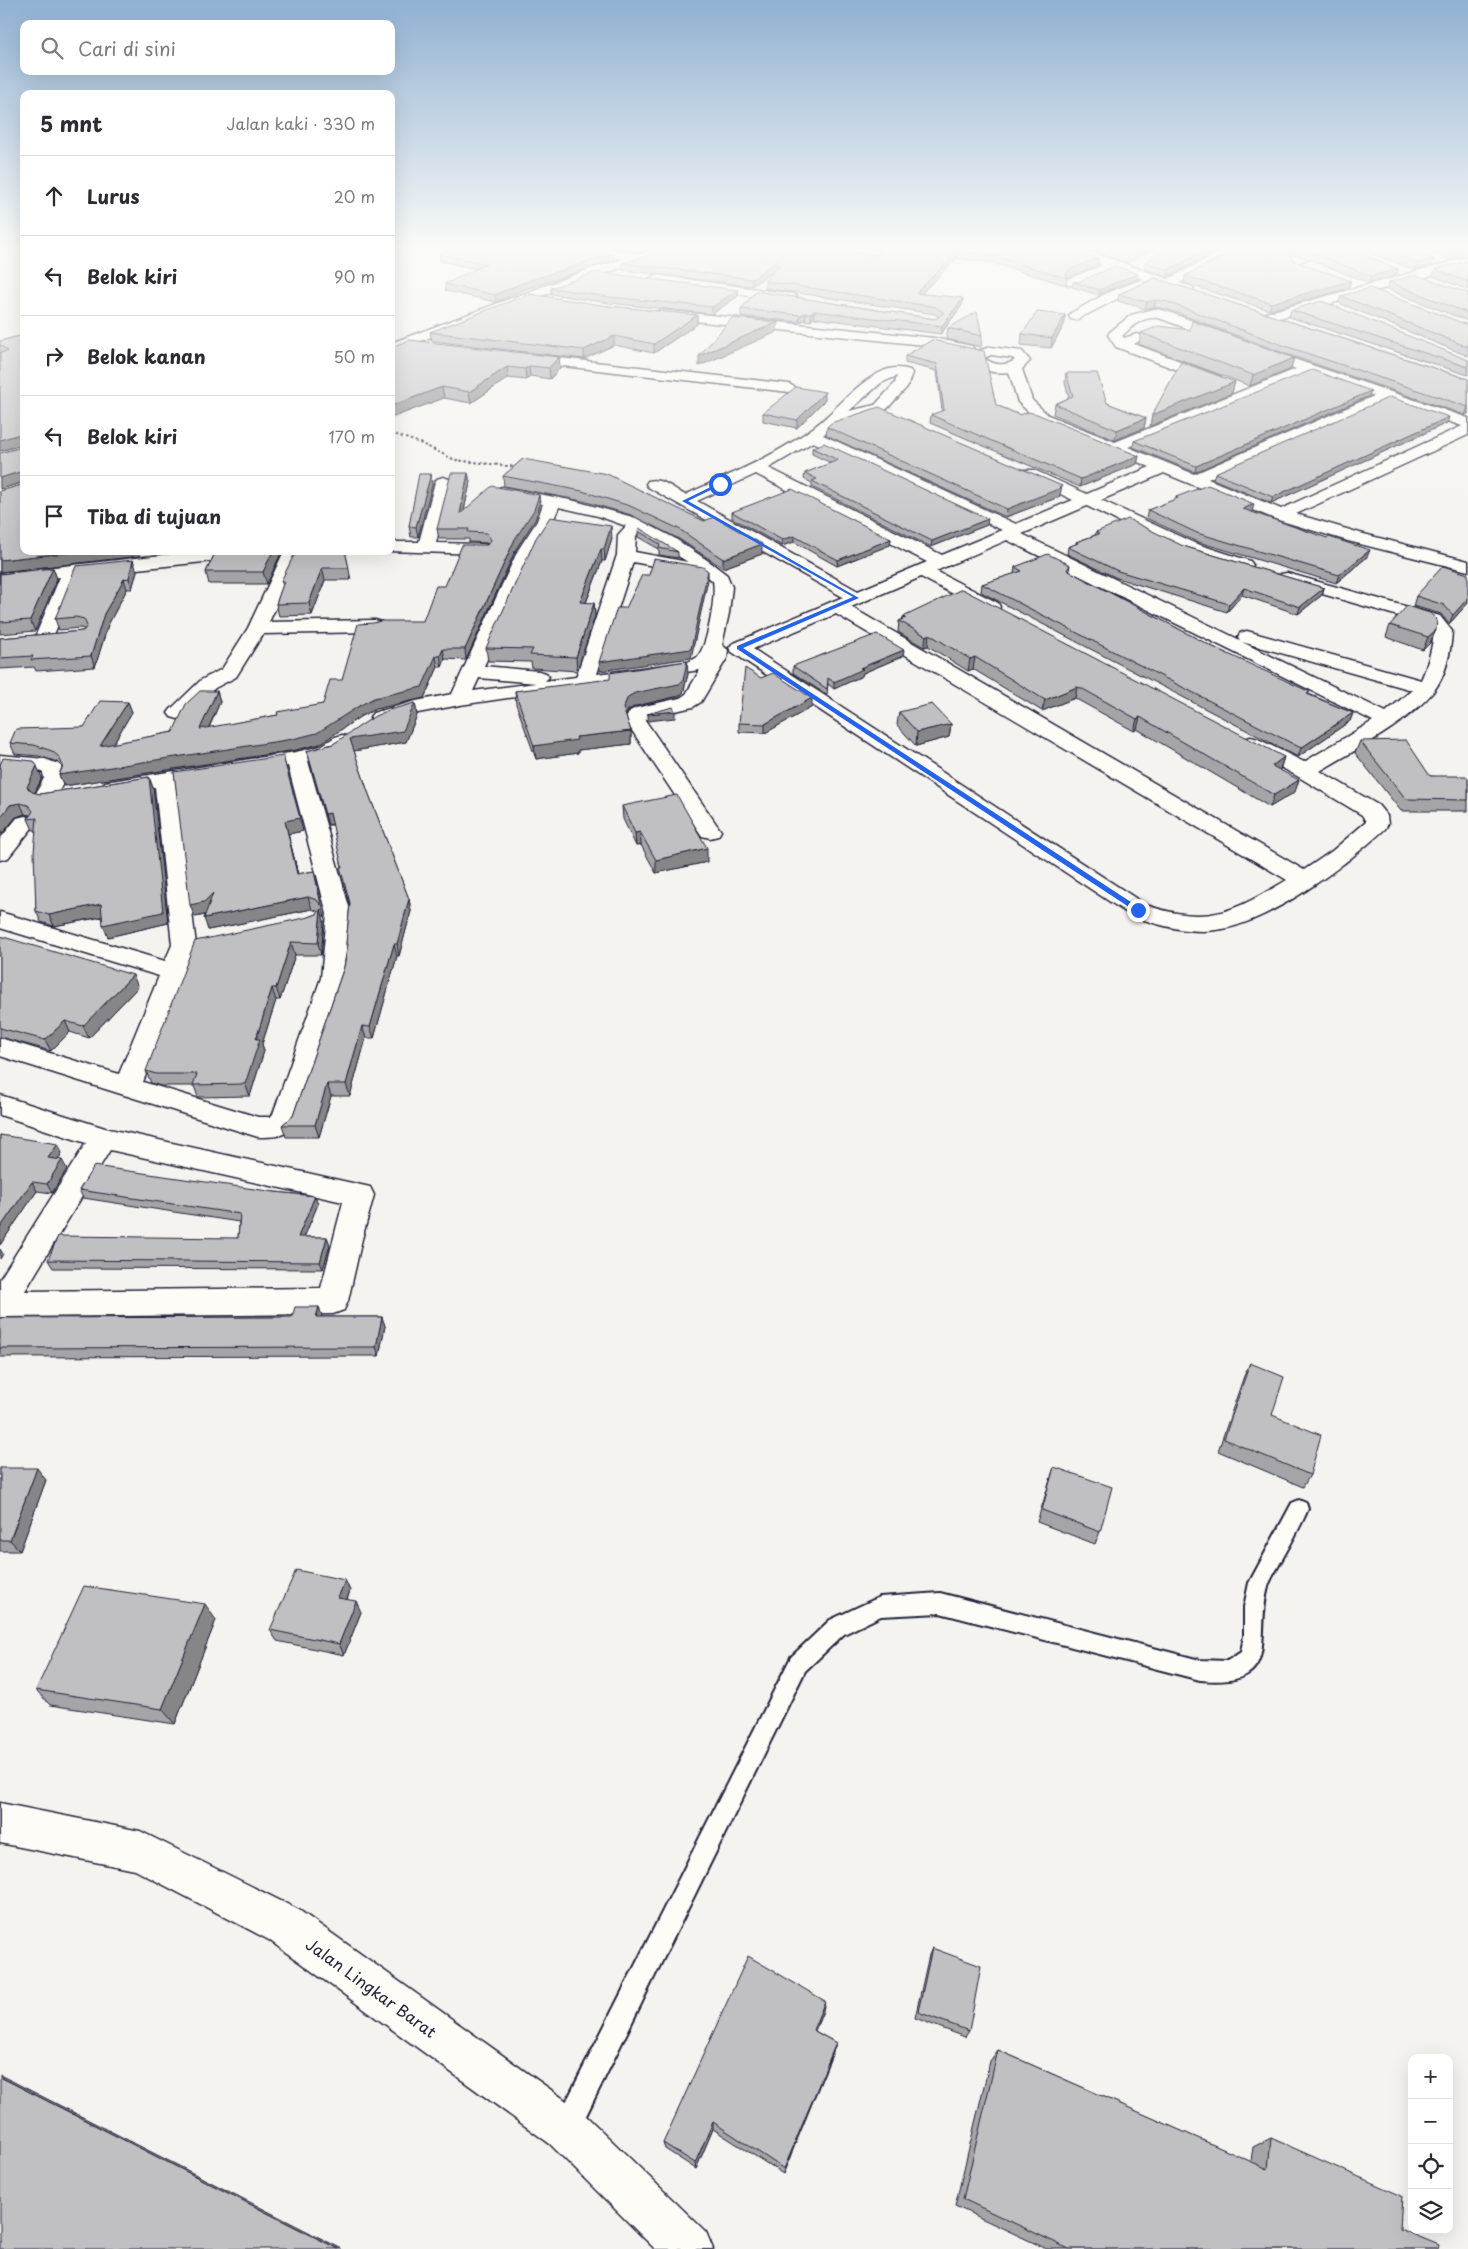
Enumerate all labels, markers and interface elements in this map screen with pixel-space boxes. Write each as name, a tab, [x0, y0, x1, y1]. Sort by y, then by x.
search box	[20, 20, 395, 75]
icon: search	[38, 34, 66, 62]
text: Cari di sini	[78, 34, 176, 62]
text: 5 mnt	[40, 107, 103, 139]
text: Jalan kaki · 330 m	[226, 111, 375, 135]
icon: ahead	[40, 182, 68, 210]
text: Lurus	[87, 182, 140, 210]
text: 20 m	[334, 184, 375, 208]
icon: left	[40, 262, 68, 290]
text: Belok kiri	[87, 262, 177, 290]
text: 90 m	[334, 264, 375, 288]
icon: right	[40, 342, 68, 370]
text: Belok kanan	[87, 342, 206, 370]
text: 50 m	[334, 344, 375, 368]
icon: left	[40, 422, 68, 450]
text: Belok kiri	[87, 422, 177, 450]
text: 170 m	[329, 424, 375, 448]
route start	[709, 473, 732, 496]
icon: arrive	[40, 502, 68, 530]
text: Tiba di tujuan	[87, 502, 221, 530]
route end	[1127, 899, 1150, 922]
street label: Jalan Lingkar Barat	[301, 1932, 442, 2043]
map controls	[1408, 2054, 1453, 2234]
button: +	[1408, 2054, 1453, 2099]
button: −	[1408, 2099, 1453, 2144]
button: locate	[1408, 2144, 1453, 2189]
button: layers	[1408, 2189, 1453, 2234]

